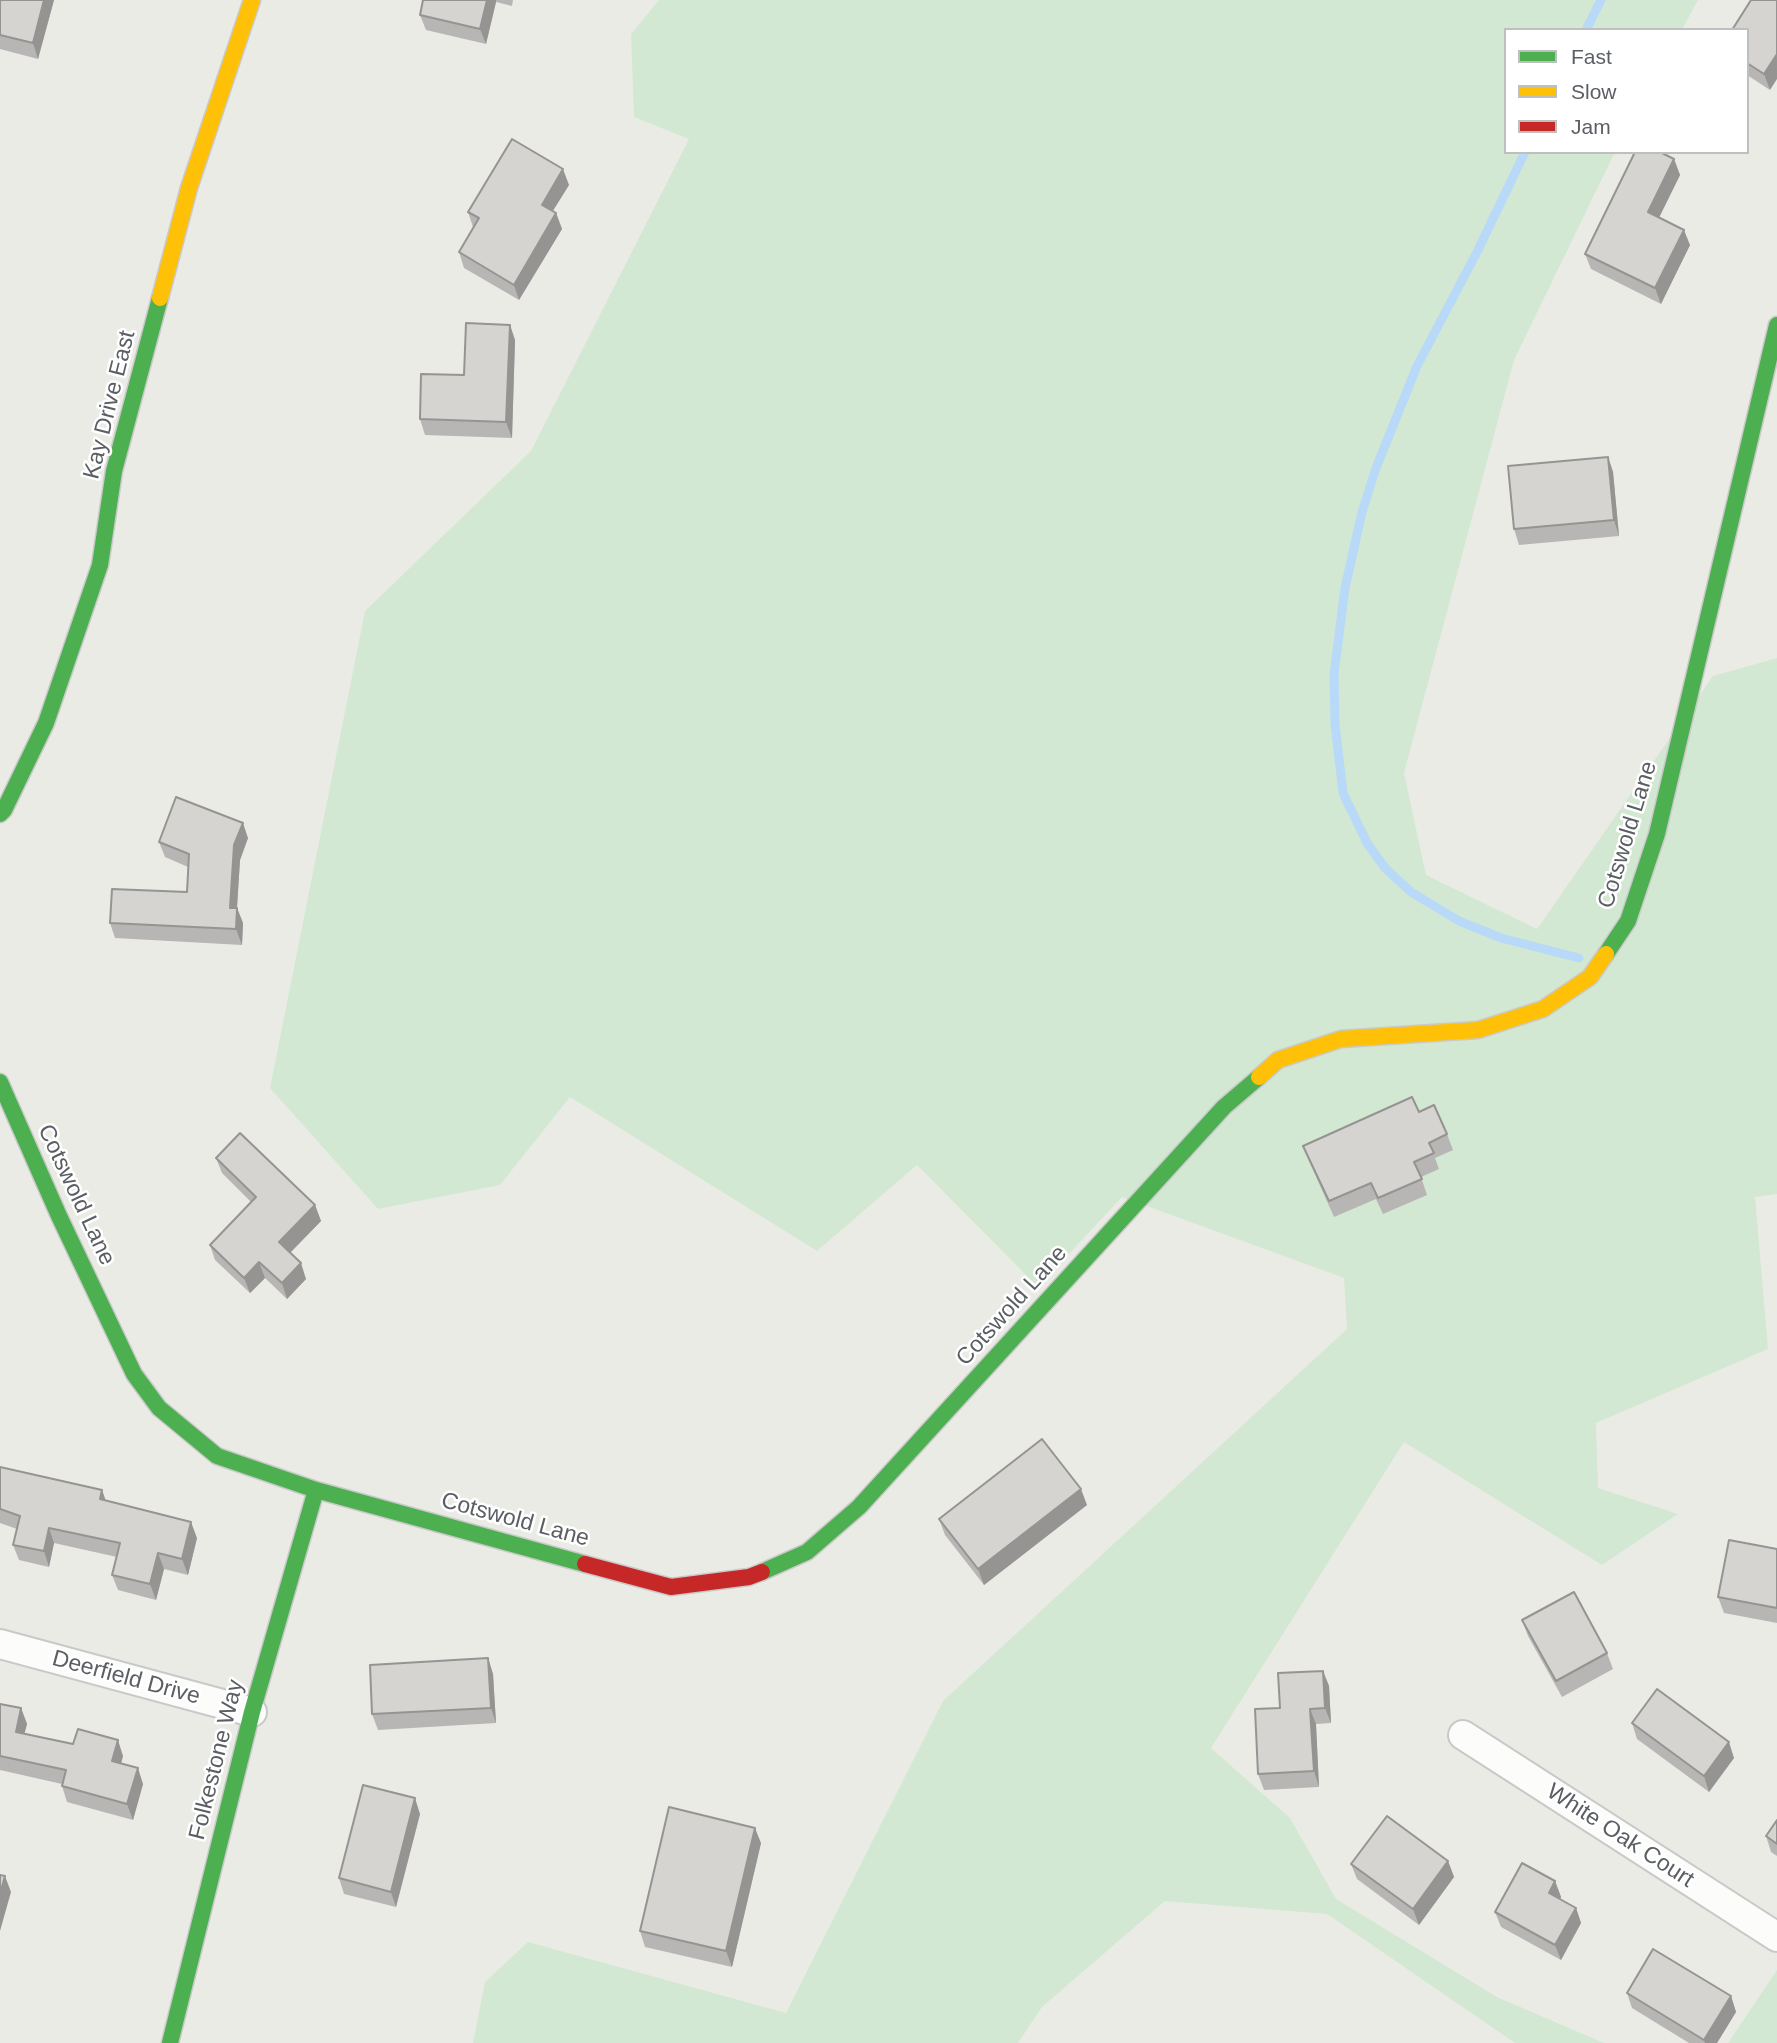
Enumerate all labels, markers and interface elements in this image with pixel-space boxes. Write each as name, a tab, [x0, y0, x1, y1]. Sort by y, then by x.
legend	[1504, 28, 1749, 154]
text: Fast	[1571, 45, 1612, 68]
text: Slow	[1571, 80, 1617, 103]
text: Jam	[1571, 115, 1611, 138]
street label: Kay Drive East	[78, 328, 142, 482]
street label: Cotswold Lane	[1593, 758, 1663, 912]
street label: Cotswold Lane	[31, 1120, 121, 1270]
street label: Cotswold Lane	[951, 1240, 1073, 1372]
street label: Cotswold Lane	[438, 1487, 592, 1553]
street label: Deerfield Drive	[49, 1645, 203, 1711]
street label: Folkestone Way	[184, 1677, 250, 1843]
street label: White Oak Court	[1541, 1778, 1699, 1894]

